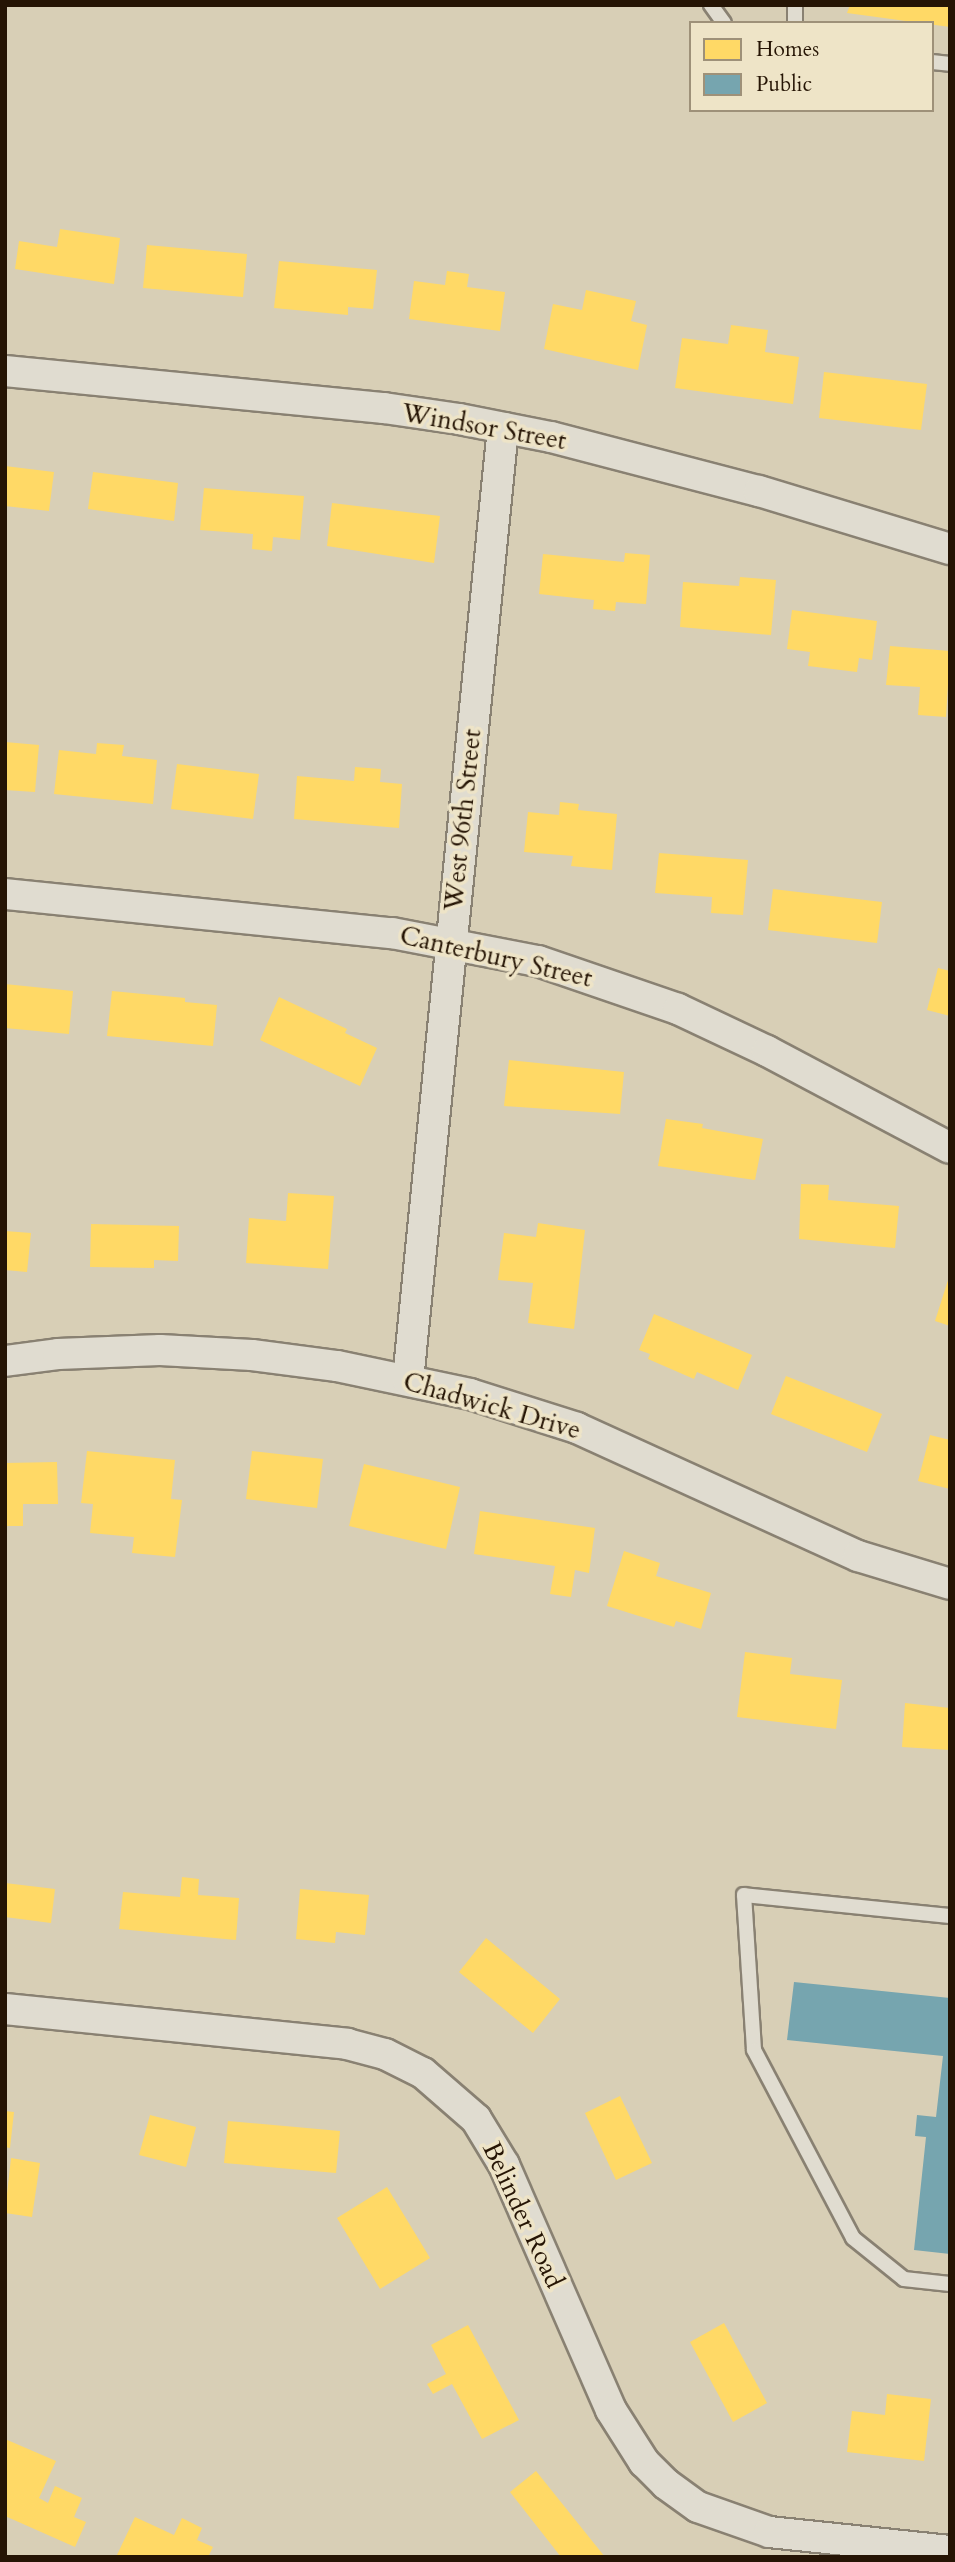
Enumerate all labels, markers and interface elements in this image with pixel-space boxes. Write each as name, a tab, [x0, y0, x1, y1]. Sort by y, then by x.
legend	[689, 21, 934, 112]
text: Homes	[756, 35, 819, 64]
text: Public	[756, 70, 812, 99]
street label: Windsor Street	[399, 397, 569, 457]
street label: West 96th Street	[438, 727, 488, 913]
street label: Canterbury Street	[397, 920, 595, 994]
street label: Chadwick Drive	[400, 1366, 584, 1446]
street label: Belinder Road	[476, 2137, 570, 2293]

